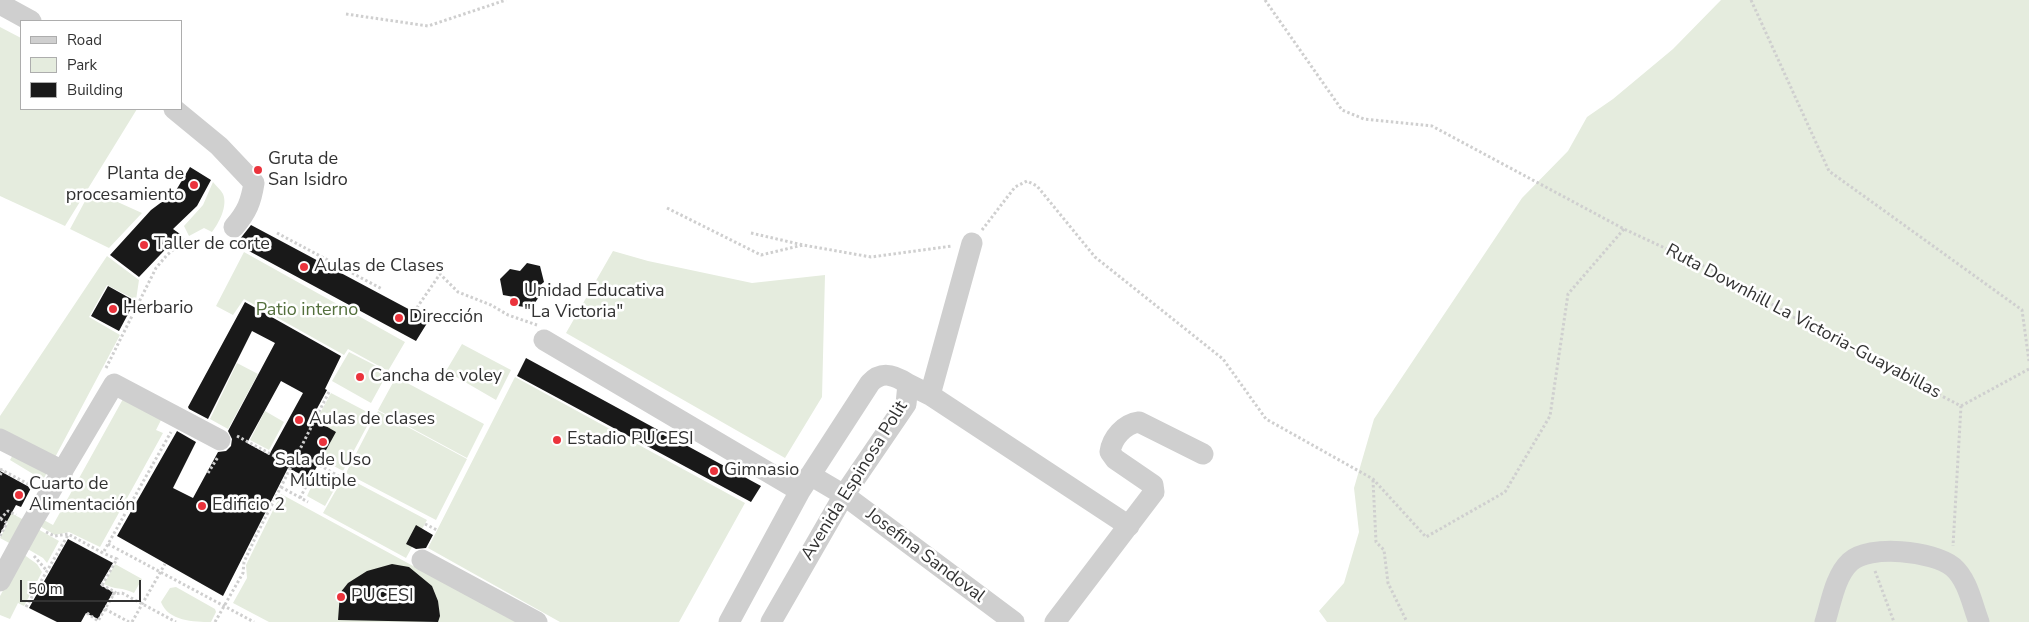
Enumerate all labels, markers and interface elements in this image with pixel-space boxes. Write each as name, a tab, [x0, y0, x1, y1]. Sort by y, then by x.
legend	[20, 20, 182, 110]
text: Road	[67, 30, 102, 50]
text: Park	[67, 55, 97, 75]
text: Building	[67, 80, 123, 100]
place label: Gruta de San Isidro	[268, 149, 348, 192]
place label: Planta de procesamiento	[66, 164, 184, 206]
marker: Gruta de San Isidro	[252, 164, 264, 176]
marker: Planta de procesamiento	[188, 179, 200, 191]
place label: Taller de corte	[154, 234, 270, 256]
marker: Taller de corte	[138, 239, 150, 251]
street label: Ruta Downhill La Victoria-Guayabillas	[1662, 240, 1944, 404]
place label: Aulas de Clases	[314, 256, 444, 278]
marker: Aulas de Clases	[298, 261, 310, 273]
place label: Unidad Educativa "La Victoria"	[524, 281, 665, 324]
marker: Unidad Educativa "La Victoria"	[508, 296, 520, 308]
place label: Herbario	[123, 298, 193, 320]
park label: Patio interno	[256, 300, 358, 322]
marker: Herbario	[107, 303, 119, 315]
place label: Dirección	[409, 307, 483, 329]
marker: Dirección	[393, 312, 405, 324]
place label: Cancha de voley	[370, 366, 502, 388]
marker: Cancha de voley	[354, 371, 366, 383]
street label: Avenida Espinosa Polit	[797, 397, 913, 565]
place label: Aulas de clases	[309, 409, 435, 431]
marker: Aulas de clases	[293, 414, 305, 426]
place label: Estadio PUCESI	[567, 429, 694, 451]
marker: Estadio PUCESI	[551, 434, 563, 446]
marker: Sala de Uso Múltiple	[317, 436, 329, 448]
place label: Sala de Uso Múltiple	[275, 450, 371, 492]
place label: Gimnasio	[724, 460, 799, 482]
marker: Gimnasio	[708, 465, 720, 477]
place label: Cuarto de Alimentación	[29, 474, 135, 516]
marker: Cuarto de Alimentación	[13, 489, 25, 501]
place label: Edificio 2	[212, 495, 285, 517]
marker: Edificio 2	[196, 500, 208, 512]
street label: Josefina Sandoval	[861, 504, 989, 608]
scale bar	[22, 570, 144, 602]
text: 50 m	[28, 579, 63, 599]
place label: PUCESI	[351, 586, 414, 608]
marker: PUCESI	[335, 591, 347, 603]

